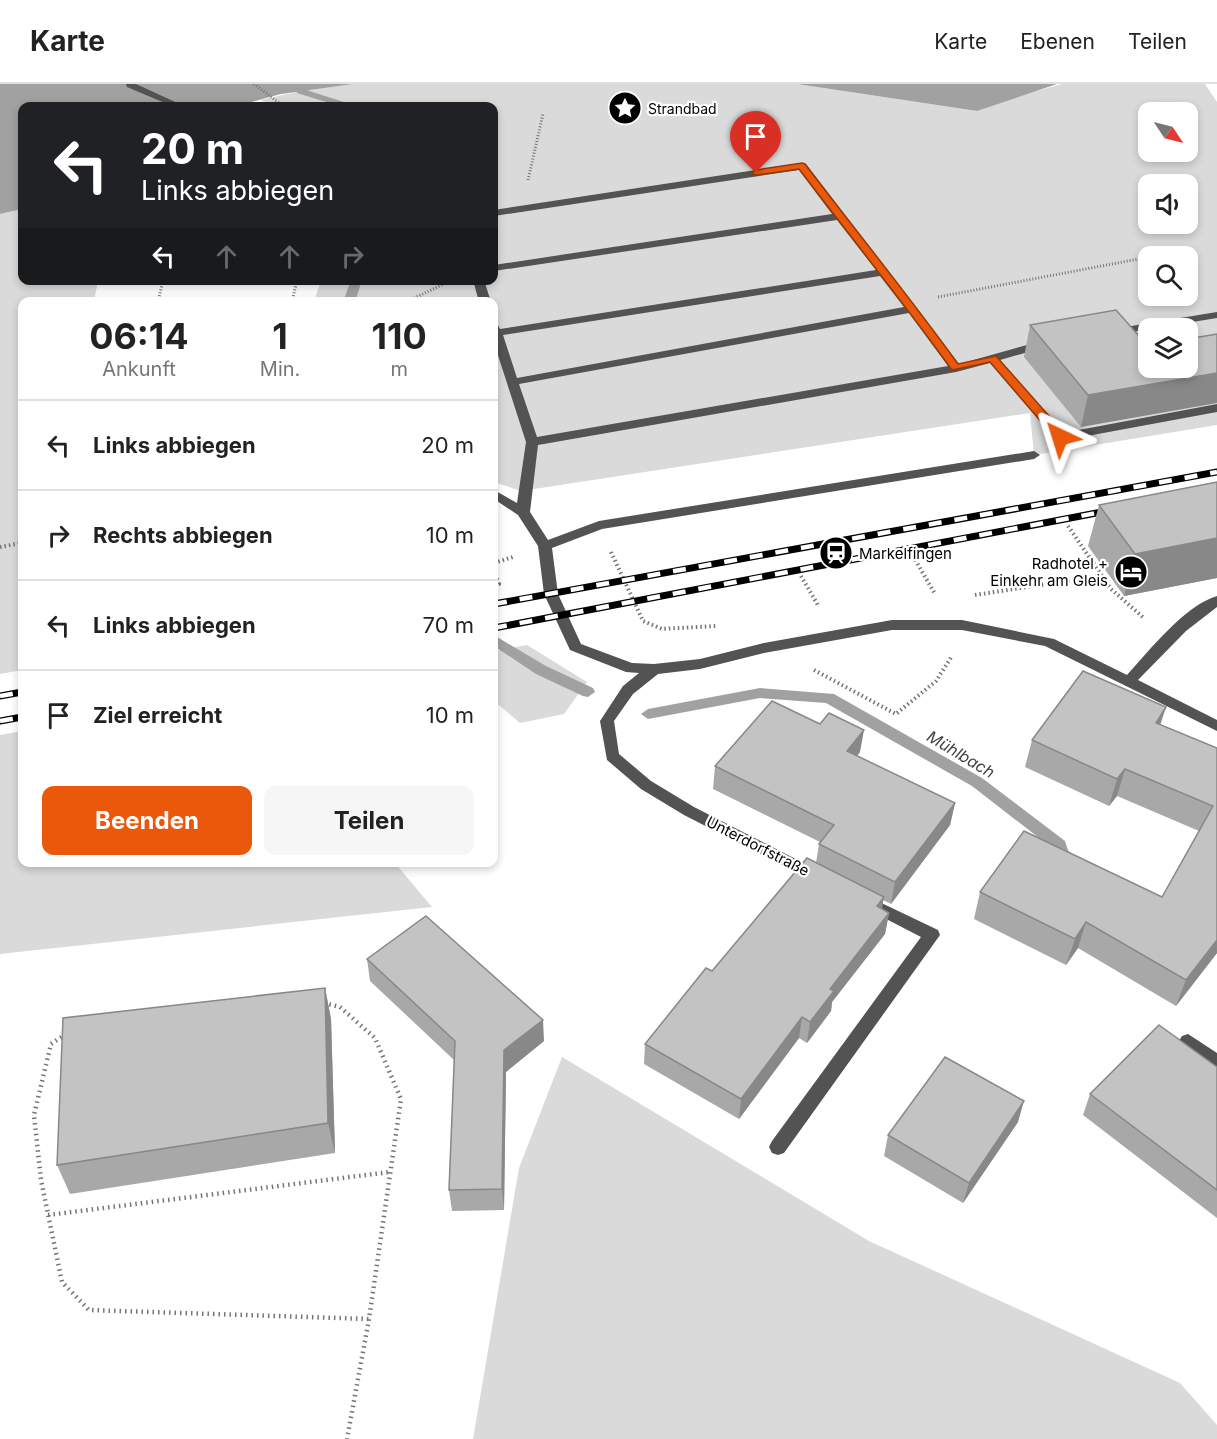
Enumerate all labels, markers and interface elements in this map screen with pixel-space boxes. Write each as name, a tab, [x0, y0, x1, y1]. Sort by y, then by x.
text: Karte	[30, 24, 105, 58]
text: Karte	[934, 29, 987, 54]
text: Ebenen	[1020, 29, 1095, 54]
text: Teilen	[1128, 29, 1187, 54]
place icon: Strandbad	[607, 90, 643, 126]
place label: Strandbad	[648, 100, 717, 117]
north arrow	[1138, 102, 1198, 162]
map controls	[1138, 102, 1198, 378]
pin	[730, 111, 781, 173]
icon: arrive	[739, 120, 772, 153]
text: 20 m	[141, 123, 244, 174]
icon: left	[42, 126, 120, 204]
text: Links abbiegen	[141, 174, 334, 207]
button: sound	[1138, 174, 1198, 234]
icon: left	[147, 240, 180, 273]
icon: ahead	[210, 240, 243, 273]
icon: ahead	[273, 240, 306, 273]
icon: right	[336, 240, 369, 273]
button: search	[1138, 246, 1198, 306]
text: 06:14	[89, 314, 189, 358]
text: 1	[272, 314, 288, 358]
text: 110	[372, 314, 427, 358]
button: layers	[1138, 318, 1198, 378]
text: Ankunft	[102, 357, 176, 381]
text: Min.	[260, 357, 300, 381]
text: m	[390, 357, 408, 381]
position arrow	[1028, 405, 1092, 469]
icon: left	[42, 429, 75, 462]
text: Links abbiegen	[93, 432, 256, 458]
text: 20 m	[421, 432, 474, 458]
icon: right	[42, 519, 75, 552]
text: Rechts abbiegen	[93, 522, 273, 548]
text: 10 m	[426, 522, 474, 548]
station icon: Markelfingen	[818, 535, 854, 571]
place label: Markelfingen	[859, 544, 952, 563]
place label: Radhotel + Einkehr am Gleis	[990, 554, 1108, 590]
hotel icon: Radhotel + Einkehr am Gleis	[1113, 554, 1149, 590]
icon: left	[42, 609, 75, 642]
text: Links abbiegen	[93, 612, 256, 638]
text: 70 m	[423, 612, 474, 638]
icon: arrive	[42, 699, 75, 732]
text: Ziel erreicht	[93, 702, 222, 728]
text: 10 m	[426, 702, 474, 728]
water label: Mühlbach	[923, 726, 999, 782]
button: Beenden	[42, 786, 252, 855]
button: Teilen	[264, 786, 474, 855]
street label: Unterdorfstraße	[703, 812, 813, 880]

